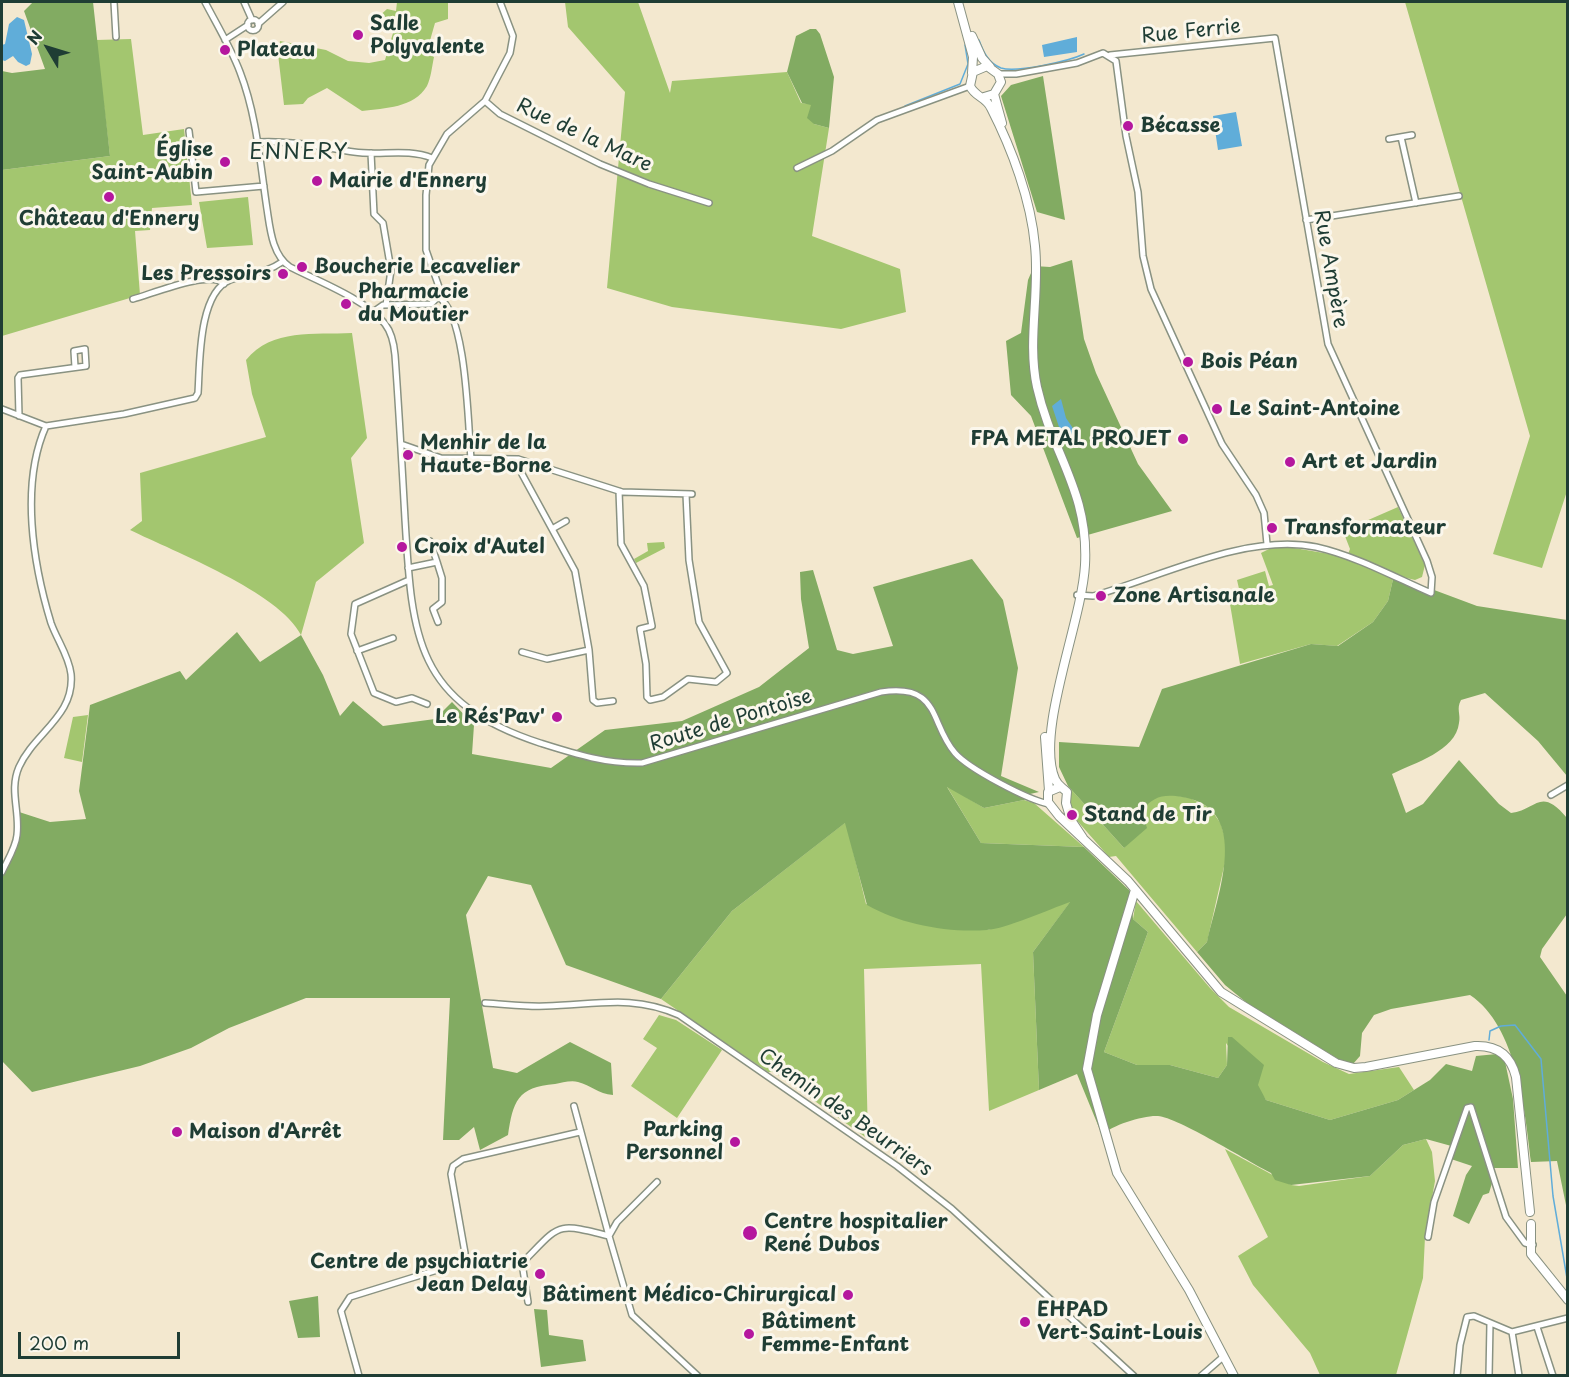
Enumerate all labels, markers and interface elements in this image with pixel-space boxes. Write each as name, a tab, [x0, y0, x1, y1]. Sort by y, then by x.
place label: Salle Polyvalente	[370, 12, 484, 59]
street label: Rue Ferrie	[1140, 15, 1242, 49]
north arrow	[18, 18, 78, 78]
text: N	[20, 25, 47, 49]
marker: Salle Polyvalente	[351, 28, 365, 42]
place label: Plateau	[237, 38, 315, 62]
marker: Plateau	[218, 43, 232, 57]
street label: Rue de la Mare	[512, 94, 656, 178]
place label: Bécasse	[1140, 114, 1220, 138]
marker: Bécasse	[1121, 119, 1135, 133]
place label: Église Saint-Aubin	[91, 138, 213, 185]
district label: ENNERY	[249, 140, 349, 166]
marker: Église Saint-Aubin	[218, 155, 232, 169]
place label: Mairie d'Ennery	[329, 169, 487, 193]
marker: Mairie d'Ennery	[310, 174, 324, 188]
marker: Château d'Ennery	[102, 190, 116, 204]
place label: Château d'Ennery	[19, 207, 199, 231]
street label: Rue Ampère	[1308, 208, 1352, 330]
place label: Boucherie Lecavelier	[314, 255, 520, 279]
marker: Boucherie Lecavelier	[295, 260, 309, 274]
place label: Les Pressoirs	[141, 262, 271, 286]
marker: Les Pressoirs	[276, 267, 290, 281]
place label: Pharmacie du Moutier	[358, 280, 469, 327]
marker: Pharmacie du Moutier	[339, 297, 353, 311]
place label: Bois Péan	[1200, 350, 1298, 374]
marker: Bois Péan	[1181, 355, 1195, 369]
place label: Le Saint-Antoine	[1229, 397, 1400, 421]
marker: Le Saint-Antoine	[1210, 402, 1224, 416]
place label: FPA METAL PROJET	[970, 427, 1171, 451]
place label: Menhir de la Haute-Borne	[420, 431, 552, 478]
marker: FPA METAL PROJET	[1176, 432, 1190, 446]
marker: Menhir de la Haute-Borne	[401, 448, 415, 462]
place label: Art et Jardin	[1302, 450, 1437, 474]
marker: Art et Jardin	[1283, 455, 1297, 469]
place label: Transformateur	[1284, 516, 1446, 540]
marker: Transformateur	[1265, 521, 1279, 535]
place label: Croix d'Autel	[414, 535, 545, 559]
marker: Croix d'Autel	[395, 540, 409, 554]
place label: Zone Artisanale	[1113, 584, 1275, 608]
marker: Zone Artisanale	[1094, 589, 1108, 603]
street label: Route de Pontoise	[647, 685, 815, 757]
place label: Le Rés'Pav'	[435, 705, 545, 729]
marker: Le Rés'Pav'	[550, 710, 564, 724]
place label: Stand de Tir	[1084, 803, 1212, 827]
marker: Stand de Tir	[1065, 808, 1079, 822]
street label: Chemin des Beurriers	[754, 1044, 936, 1182]
place label: Parking Personnel	[626, 1118, 723, 1165]
place label: Maison d'Arrêt	[189, 1120, 342, 1144]
marker: Maison d'Arrêt	[170, 1125, 184, 1139]
marker: Parking Personnel	[728, 1135, 742, 1149]
place label: Centre hospitalier René Dubos	[764, 1210, 948, 1257]
marker: Centre hospitalier René Dubos	[741, 1224, 759, 1242]
place label: Centre de psychiatrie Jean Delay	[310, 1250, 528, 1297]
marker: Centre de psychiatrie Jean Delay	[533, 1267, 547, 1281]
place label: Bâtiment Médico-Chirurgical	[542, 1283, 836, 1307]
marker: Bâtiment Médico-Chirurgical	[841, 1288, 855, 1302]
place label: EHPAD Vert-Saint-Louis	[1037, 1298, 1203, 1345]
place label: Bâtiment Femme-Enfant	[761, 1310, 909, 1357]
marker: EHPAD Vert-Saint-Louis	[1018, 1315, 1032, 1329]
scale bar	[21, 1320, 183, 1358]
marker: Bâtiment Femme-Enfant	[742, 1327, 756, 1341]
text: 200 m	[29, 1329, 89, 1356]

